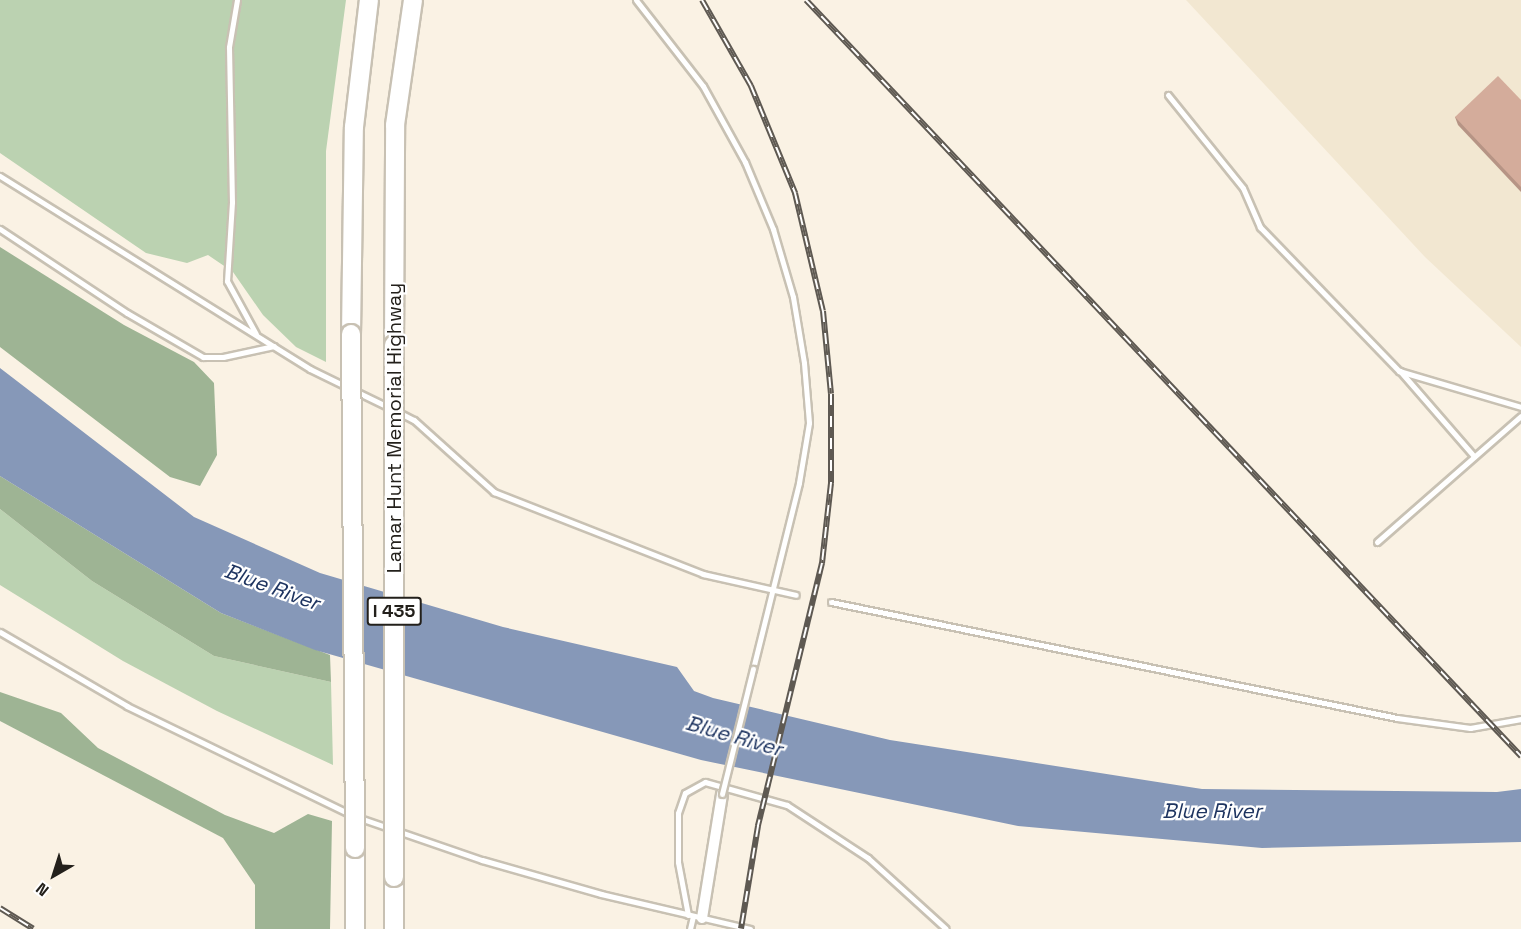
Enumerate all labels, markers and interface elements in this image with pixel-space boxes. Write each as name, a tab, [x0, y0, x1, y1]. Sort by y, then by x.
street label: Lamar Hunt Memorial Highway	[382, 283, 406, 573]
water label: Blue River	[221, 558, 323, 616]
road number: I 435	[366, 596, 422, 626]
water label: Blue River	[683, 710, 785, 762]
water label: Blue River	[1162, 798, 1262, 824]
north arrow	[24, 845, 84, 905]
text: N	[32, 878, 53, 901]

